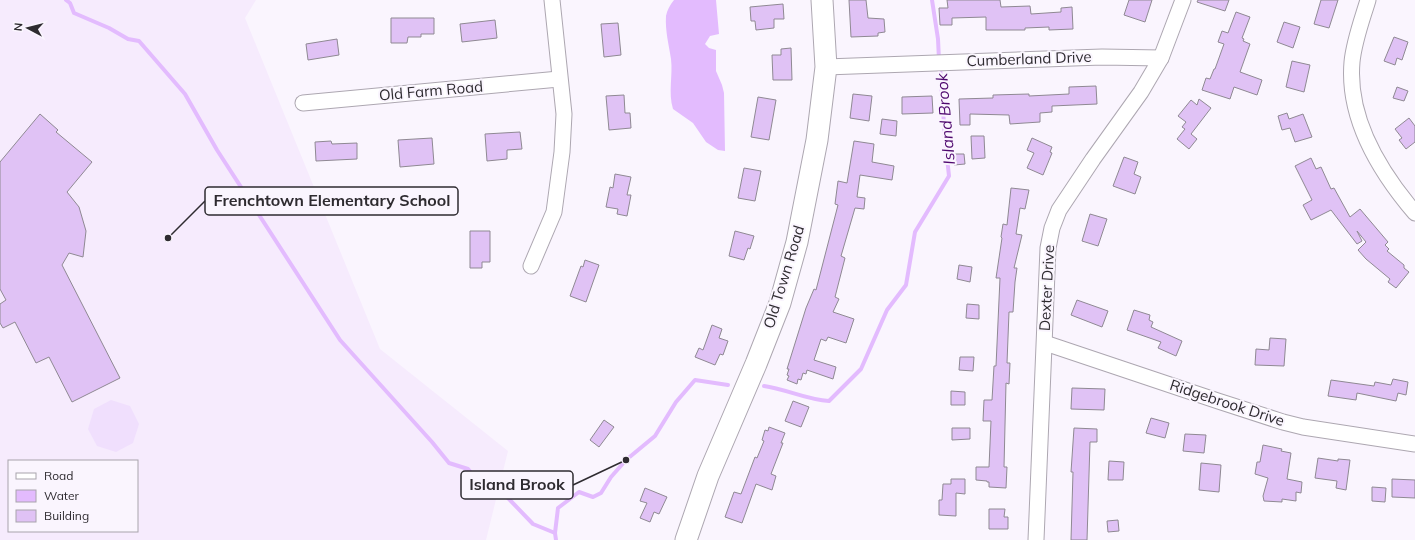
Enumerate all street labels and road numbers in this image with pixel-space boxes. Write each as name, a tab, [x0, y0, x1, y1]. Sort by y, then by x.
street label: Cumberland Drive	[966, 47, 1092, 70]
street label: Old Farm Road	[378, 76, 484, 105]
street label: Old Town Road	[759, 223, 808, 331]
street label: Dexter Drive	[1035, 244, 1058, 332]
street label: Ridgebrook Drive	[1167, 375, 1287, 430]

